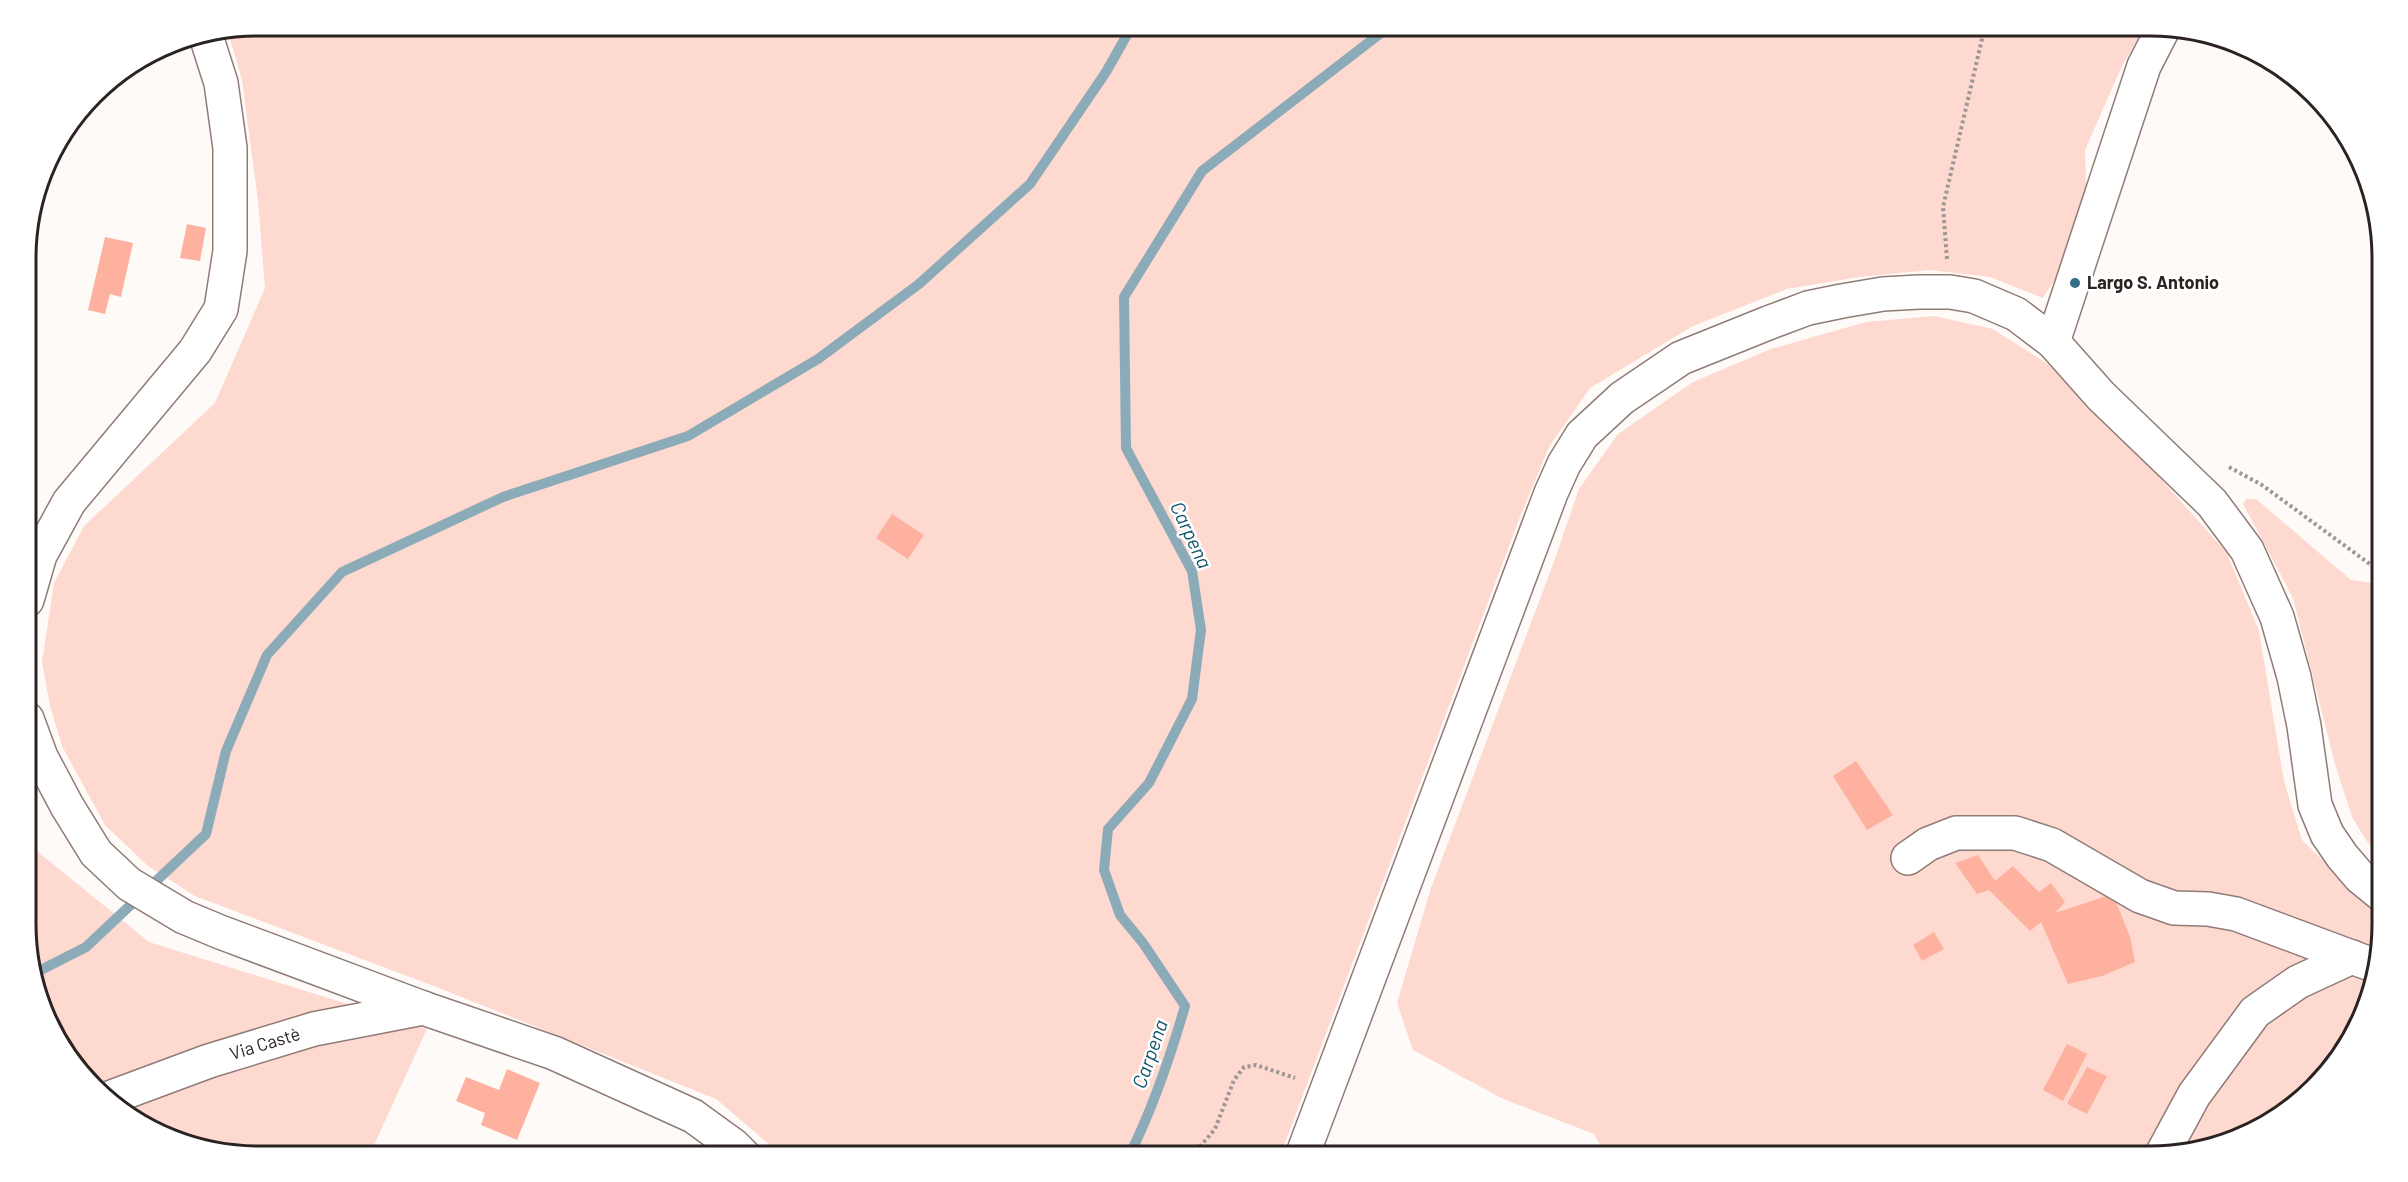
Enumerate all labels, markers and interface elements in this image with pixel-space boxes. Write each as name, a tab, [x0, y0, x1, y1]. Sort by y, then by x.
place label: Largo S. Antonio	[2087, 271, 2219, 293]
marker: Largo S. Antonio	[2068, 276, 2082, 290]
water label: Carpena	[1166, 497, 1218, 572]
water label: Carpena	[1126, 1016, 1172, 1091]
street label: Via Castè	[227, 1022, 303, 1064]

